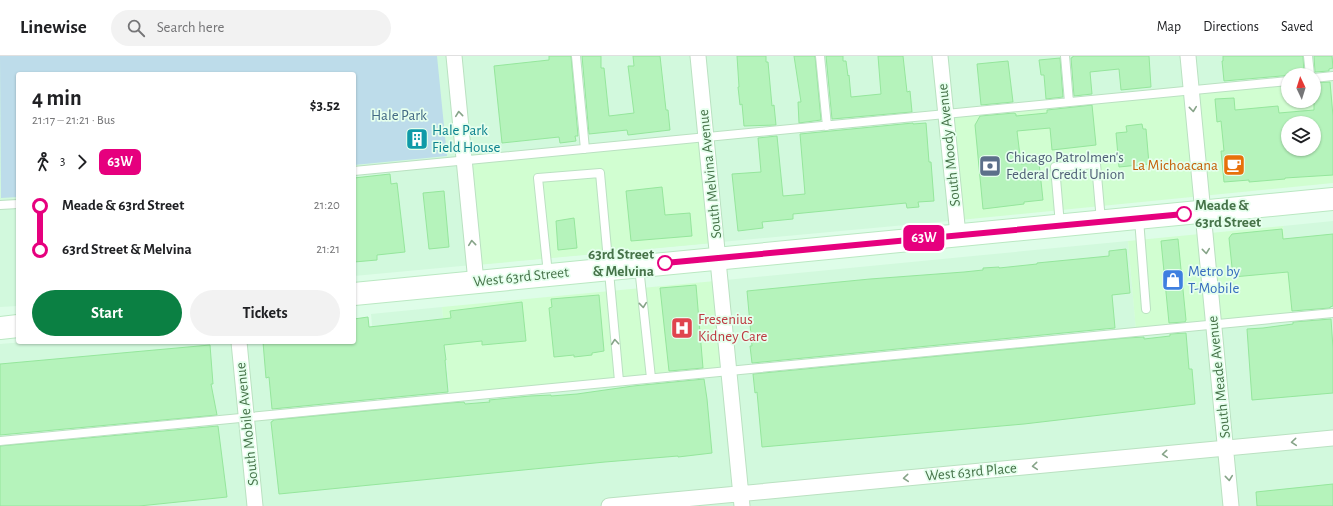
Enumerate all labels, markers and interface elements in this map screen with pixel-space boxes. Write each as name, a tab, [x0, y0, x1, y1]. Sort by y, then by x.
search box	[111, 10, 391, 46]
icon: search	[125, 17, 147, 39]
text: Linewise	[20, 18, 87, 37]
text: Search here	[157, 20, 225, 35]
text: Map	[1157, 20, 1181, 34]
text: Directions	[1203, 20, 1259, 34]
text: Saved	[1281, 20, 1313, 34]
north arrow	[1281, 68, 1321, 108]
map controls	[1281, 68, 1321, 156]
street label: South Moody Avenue	[935, 83, 963, 207]
text: 4 min	[32, 87, 82, 109]
text: $3.52	[310, 98, 340, 113]
one-way arrow	[1188, 106, 1197, 112]
park label: Hale Park	[371, 108, 427, 123]
street label: South Melvina Avenue	[696, 109, 724, 239]
one-way arrow	[455, 111, 464, 117]
text: 21:17 – 21:21 · Bus	[32, 114, 115, 127]
button: layers	[1281, 116, 1321, 156]
place label: Hale Park Field House	[432, 123, 501, 155]
building icon: Hale Park Field House	[404, 126, 430, 152]
place label: Chicago Patrolmen's Federal Credit Union	[1006, 150, 1125, 182]
icon: walk	[32, 151, 54, 173]
icon: forward	[71, 151, 93, 173]
cafe icon: La Michoacana	[1221, 152, 1247, 178]
bank icon: Chicago Patrolmen's Federal Credit Union	[977, 153, 1003, 179]
text: 3	[60, 155, 65, 168]
text: 63W	[107, 155, 133, 169]
place label: La Michoacana	[1132, 158, 1218, 173]
text: Meade & 63rd Street	[62, 198, 184, 213]
place label: Meade & 63rd Street	[1195, 198, 1261, 230]
text: 21:20	[314, 199, 340, 212]
marker: Meade & 63rd Street	[1176, 206, 1192, 222]
line badge: 63W	[901, 225, 947, 251]
text: 63W	[911, 231, 937, 245]
one-way arrow	[468, 240, 477, 246]
text: 63rd Street & Melvina	[62, 242, 192, 257]
text: 21:21	[316, 243, 340, 256]
place label: 63rd Street & Melvina	[588, 247, 654, 279]
one-way arrow	[1202, 248, 1211, 254]
marker: 63rd Street & Melvina	[657, 255, 673, 271]
street label: West 63rd Street	[472, 264, 570, 289]
place label: Metro by T-Mobile	[1188, 264, 1240, 296]
shop icon: Metro by T-Mobile	[1160, 267, 1186, 293]
button: Start	[32, 290, 182, 336]
button: Tickets	[190, 290, 340, 336]
one-way arrow	[639, 302, 648, 308]
place label: Fresenius Kidney Care	[698, 312, 768, 344]
hospital icon: Fresenius Kidney Care	[669, 315, 695, 341]
street label: South Meade Avenue	[1205, 315, 1233, 439]
one-way arrow	[611, 339, 620, 346]
street label: South Mobile Avenue	[233, 362, 261, 486]
one-way arrow	[1291, 437, 1297, 446]
one-way arrow	[1162, 450, 1168, 459]
street label: West 63rd Place	[925, 461, 1017, 483]
one-way arrow	[1032, 462, 1038, 471]
one-way arrow	[903, 474, 909, 483]
one-way arrow	[1224, 475, 1233, 481]

